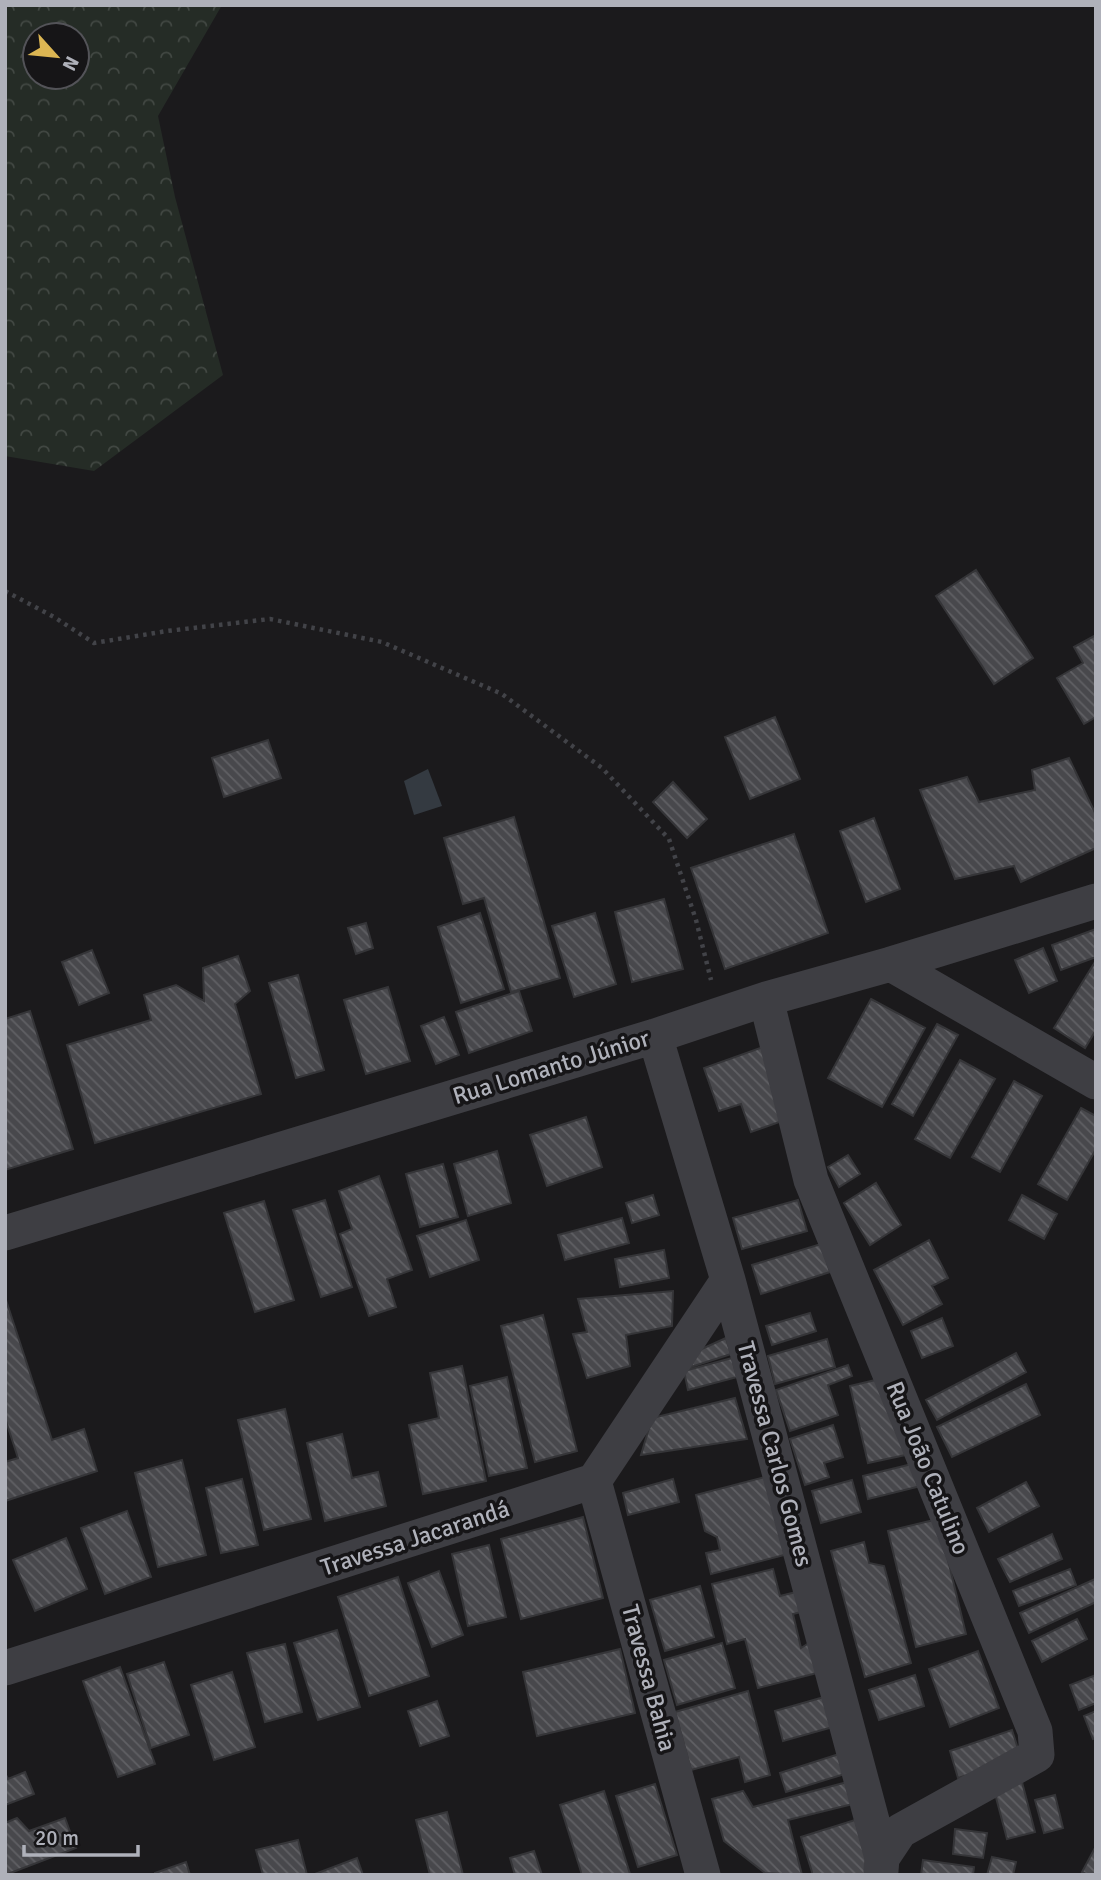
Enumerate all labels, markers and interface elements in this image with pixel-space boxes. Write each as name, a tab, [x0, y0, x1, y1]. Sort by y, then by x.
north arrow	[21, 21, 91, 91]
text: N	[57, 52, 84, 75]
street label: Rua Lomanto Júnior	[449, 1023, 653, 1111]
street label: Travessa Carlos Gomes	[730, 1338, 820, 1570]
street label: Rua João Catulino	[880, 1377, 976, 1559]
street label: Travessa Jacarandá	[317, 1493, 513, 1583]
street label: Travessa Bahia	[615, 1601, 683, 1755]
scale bar	[24, 1814, 138, 1858]
text: 20 m	[35, 1825, 79, 1851]

